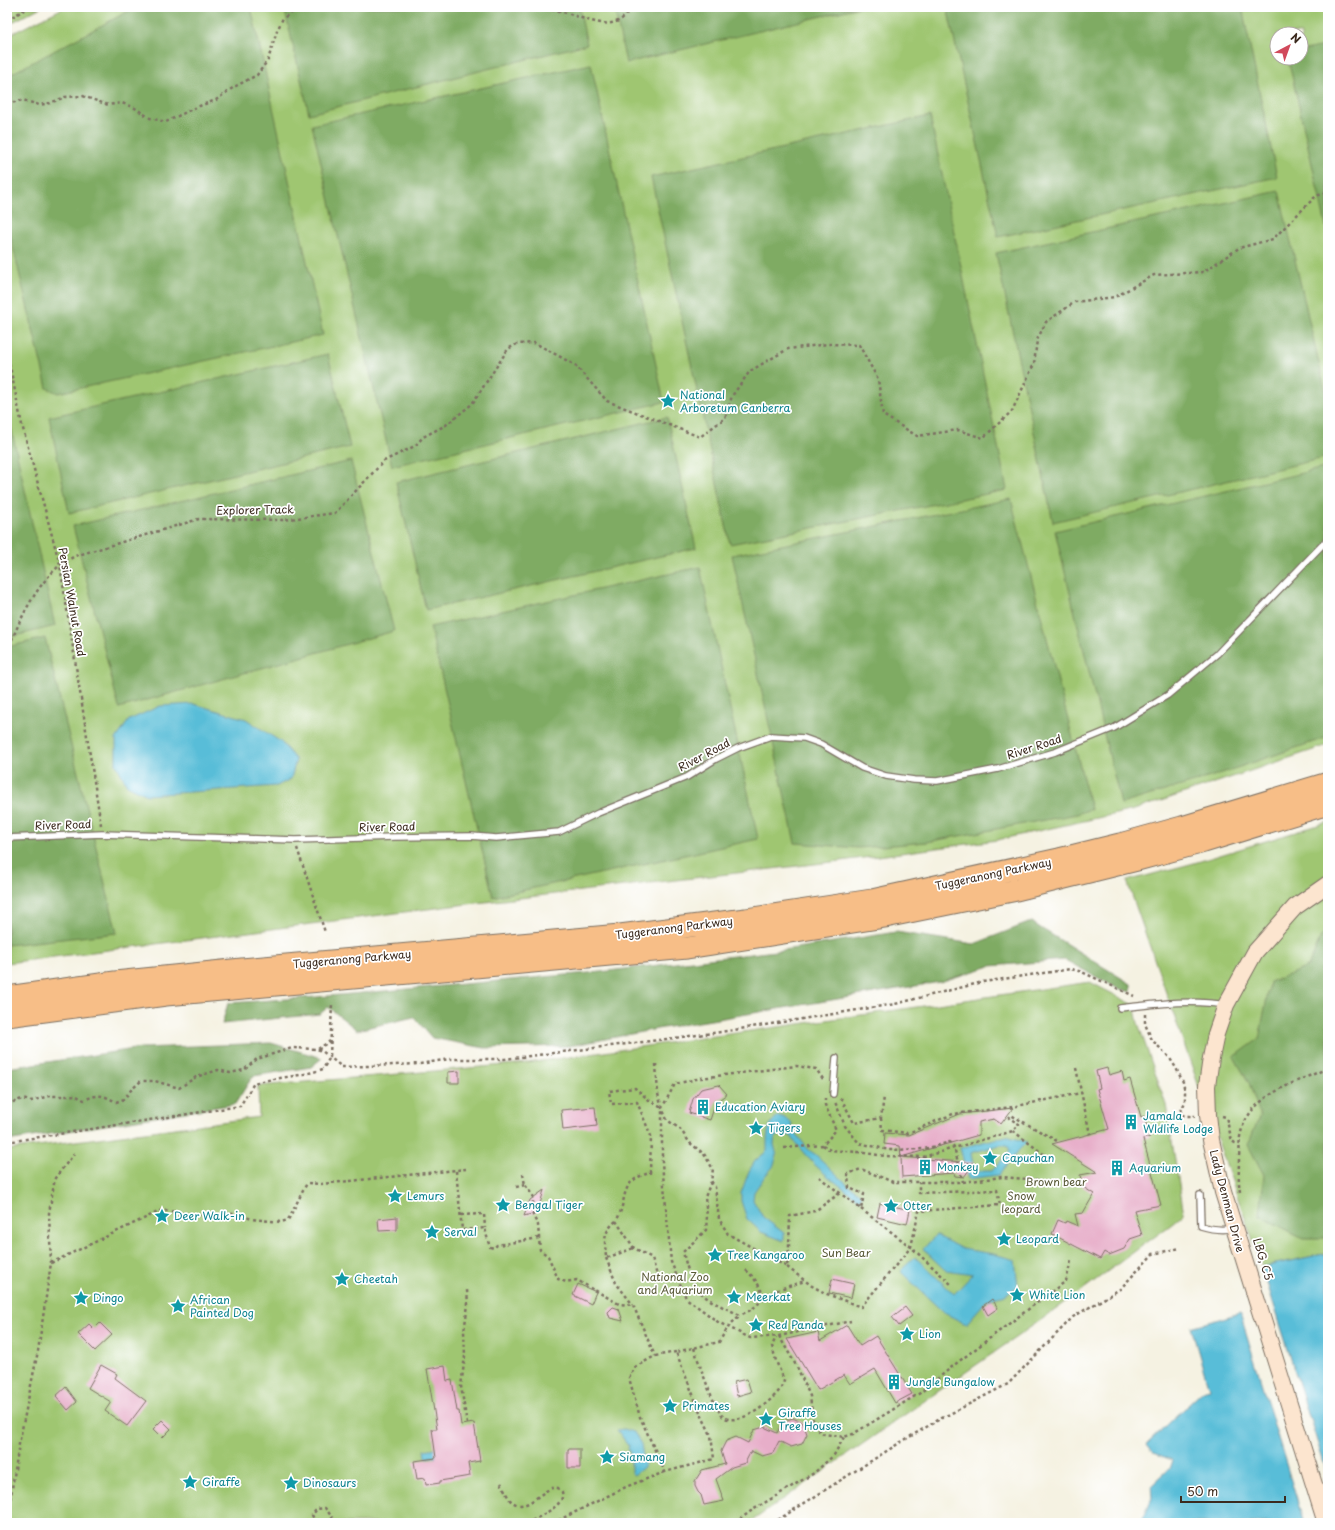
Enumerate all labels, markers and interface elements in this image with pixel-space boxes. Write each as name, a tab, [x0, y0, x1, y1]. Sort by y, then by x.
north arrow	[1269, 26, 1309, 66]
text: N	[1287, 29, 1305, 48]
place label: National Arboretum Canberra	[680, 386, 791, 416]
place icon: National Arboretum Canberra	[659, 392, 677, 410]
street label: Explorer Track	[216, 500, 294, 519]
street label: Persian Walnut Road	[55, 546, 90, 658]
street label: River Road	[1004, 730, 1063, 763]
street label: River Road	[675, 734, 733, 775]
street label: River Road	[34, 815, 92, 834]
street label: River Road	[358, 818, 416, 835]
street label: Tuggeranong Parkway	[933, 853, 1053, 894]
street label: Tuggeranong Parkway	[614, 912, 734, 943]
street label: Tuggeranong Parkway	[292, 945, 412, 972]
building icon: Education Aviary	[694, 1098, 712, 1116]
place label: Education Aviary	[715, 1098, 805, 1115]
place label: Jamala Wldlife Lodge	[1143, 1107, 1213, 1137]
building icon: Jamala Wldlife Lodge	[1122, 1113, 1140, 1131]
place icon: Tigers	[747, 1119, 765, 1137]
place label: Tigers	[768, 1119, 801, 1136]
street label: Lady Denman Drive	[1206, 1148, 1249, 1254]
place icon: Capuchan	[981, 1149, 999, 1167]
place label: Capuchan	[1002, 1149, 1054, 1166]
building icon: Monkey	[916, 1158, 934, 1176]
place label: Monkey	[937, 1158, 978, 1175]
building icon: Aquarium	[1108, 1159, 1126, 1177]
place label: Aquarium	[1129, 1159, 1181, 1176]
park label: Brown bear	[1025, 1173, 1087, 1190]
place icon: Lemurs	[386, 1187, 404, 1205]
place label: Lemurs	[407, 1187, 444, 1204]
park label: Snow leopard	[1001, 1187, 1041, 1217]
place icon: Bengal Tiger	[494, 1196, 512, 1214]
place label: Bengal Tiger	[515, 1196, 584, 1213]
place icon: Otter	[882, 1197, 900, 1215]
place label: Otter	[903, 1197, 932, 1214]
place icon: Deer Walk-in	[153, 1207, 171, 1225]
place label: Deer Walk-in	[174, 1207, 245, 1224]
place icon: Serval	[423, 1223, 441, 1241]
place label: Serval	[444, 1223, 477, 1240]
place icon: Leopard	[995, 1230, 1013, 1248]
place label: Leopard	[1016, 1230, 1059, 1247]
street label: LBG, C5	[1249, 1236, 1278, 1282]
park label: Sun Bear	[821, 1244, 871, 1261]
place icon: Tree Kangaroo	[706, 1246, 724, 1264]
place label: Tree Kangaroo	[727, 1246, 804, 1263]
park label: National Zoo and Aquarium	[637, 1268, 713, 1298]
place icon: Cheetah	[333, 1270, 351, 1288]
place label: Cheetah	[354, 1270, 398, 1287]
place icon: White Lion	[1008, 1286, 1026, 1304]
place label: White Lion	[1029, 1286, 1085, 1303]
place icon: Meerkat	[725, 1288, 743, 1306]
place label: Meerkat	[746, 1288, 791, 1305]
place icon: Dingo	[72, 1289, 90, 1307]
place label: Dingo	[93, 1289, 123, 1306]
place label: African Painted Dog	[190, 1291, 254, 1321]
place icon: African Painted Dog	[169, 1297, 187, 1315]
place icon: Red Panda	[747, 1316, 765, 1334]
place label: Red Panda	[768, 1316, 824, 1333]
place icon: Lion	[898, 1325, 916, 1343]
place label: Lion	[919, 1325, 941, 1342]
building icon: Jungle Bungalow	[885, 1373, 903, 1391]
place label: Jungle Bungalow	[906, 1373, 995, 1390]
place icon: Primates	[661, 1397, 679, 1415]
place label: Primates	[682, 1397, 729, 1414]
place label: Giraffe Tree Houses	[778, 1404, 841, 1434]
place icon: Giraffe Tree Houses	[757, 1410, 775, 1428]
place icon: Siamang	[598, 1448, 616, 1466]
place label: Siamang	[619, 1448, 665, 1465]
place icon: Giraffe	[181, 1473, 199, 1491]
place label: Giraffe	[202, 1473, 240, 1490]
place icon: Dinosaurs	[282, 1474, 300, 1492]
place label: Dinosaurs	[303, 1474, 356, 1491]
scale bar	[1181, 1478, 1285, 1504]
text: 50 m	[1187, 1482, 1218, 1500]

